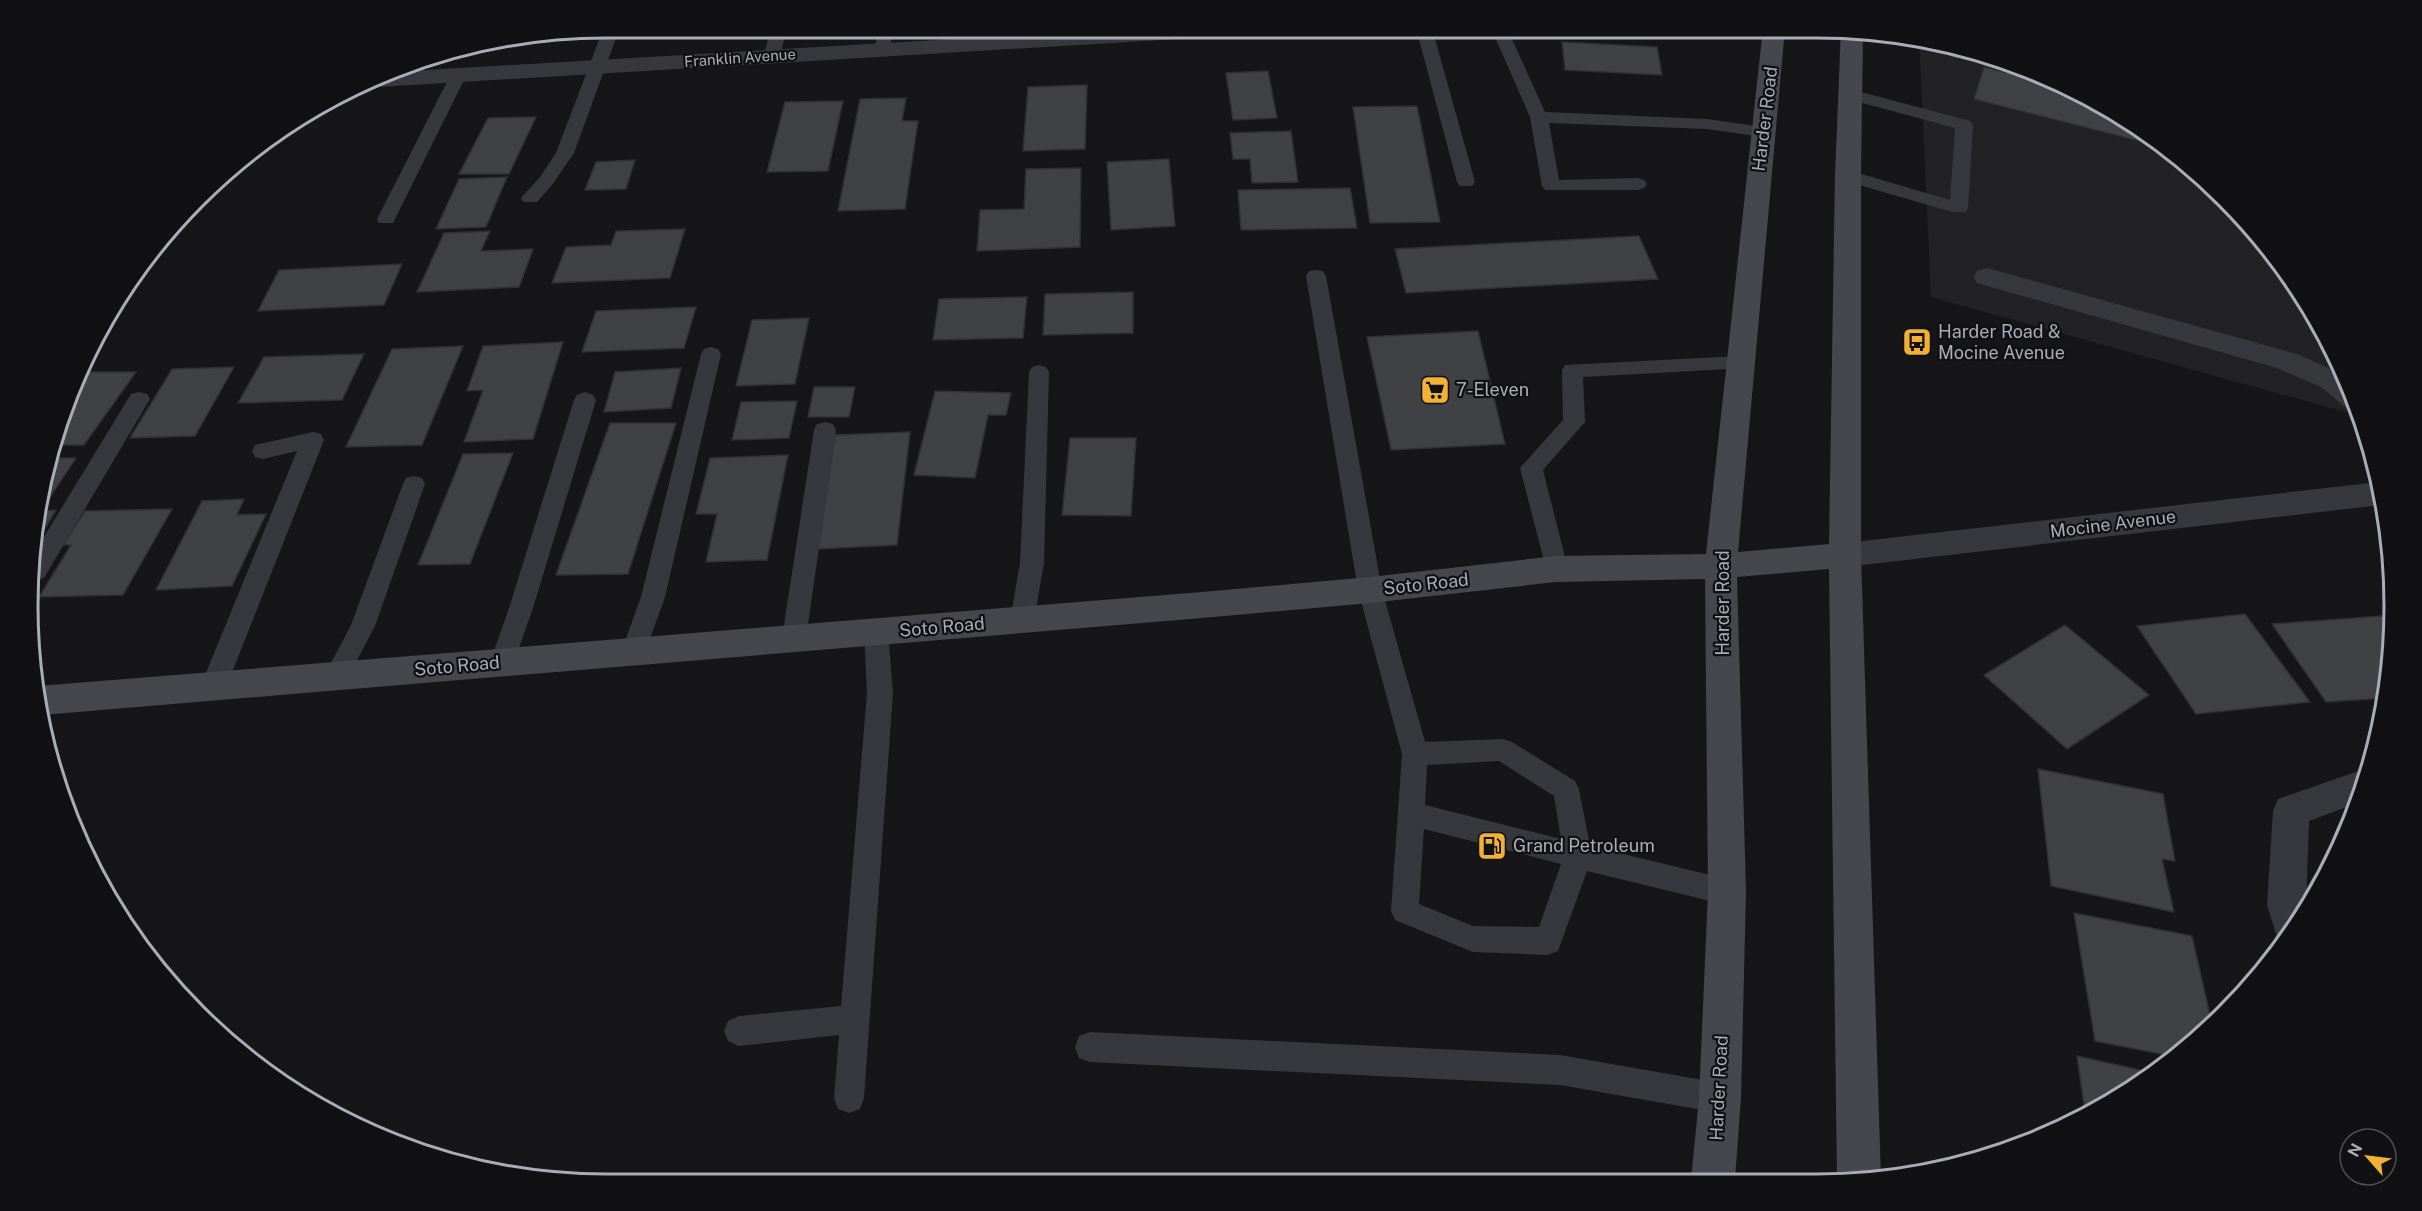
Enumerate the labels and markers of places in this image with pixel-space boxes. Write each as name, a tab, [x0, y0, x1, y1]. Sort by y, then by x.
place label: Harder Road & Mocine Avenue	[1938, 321, 2065, 363]
bus stop icon: Harder Road & Mocine Avenue	[1901, 326, 1933, 358]
supermarket icon: 7-Eleven	[1419, 374, 1451, 406]
place label: 7-Eleven	[1456, 379, 1529, 400]
fuel station icon: Grand Petroleum	[1476, 830, 1508, 862]
place label: Grand Petroleum	[1513, 835, 1655, 856]

